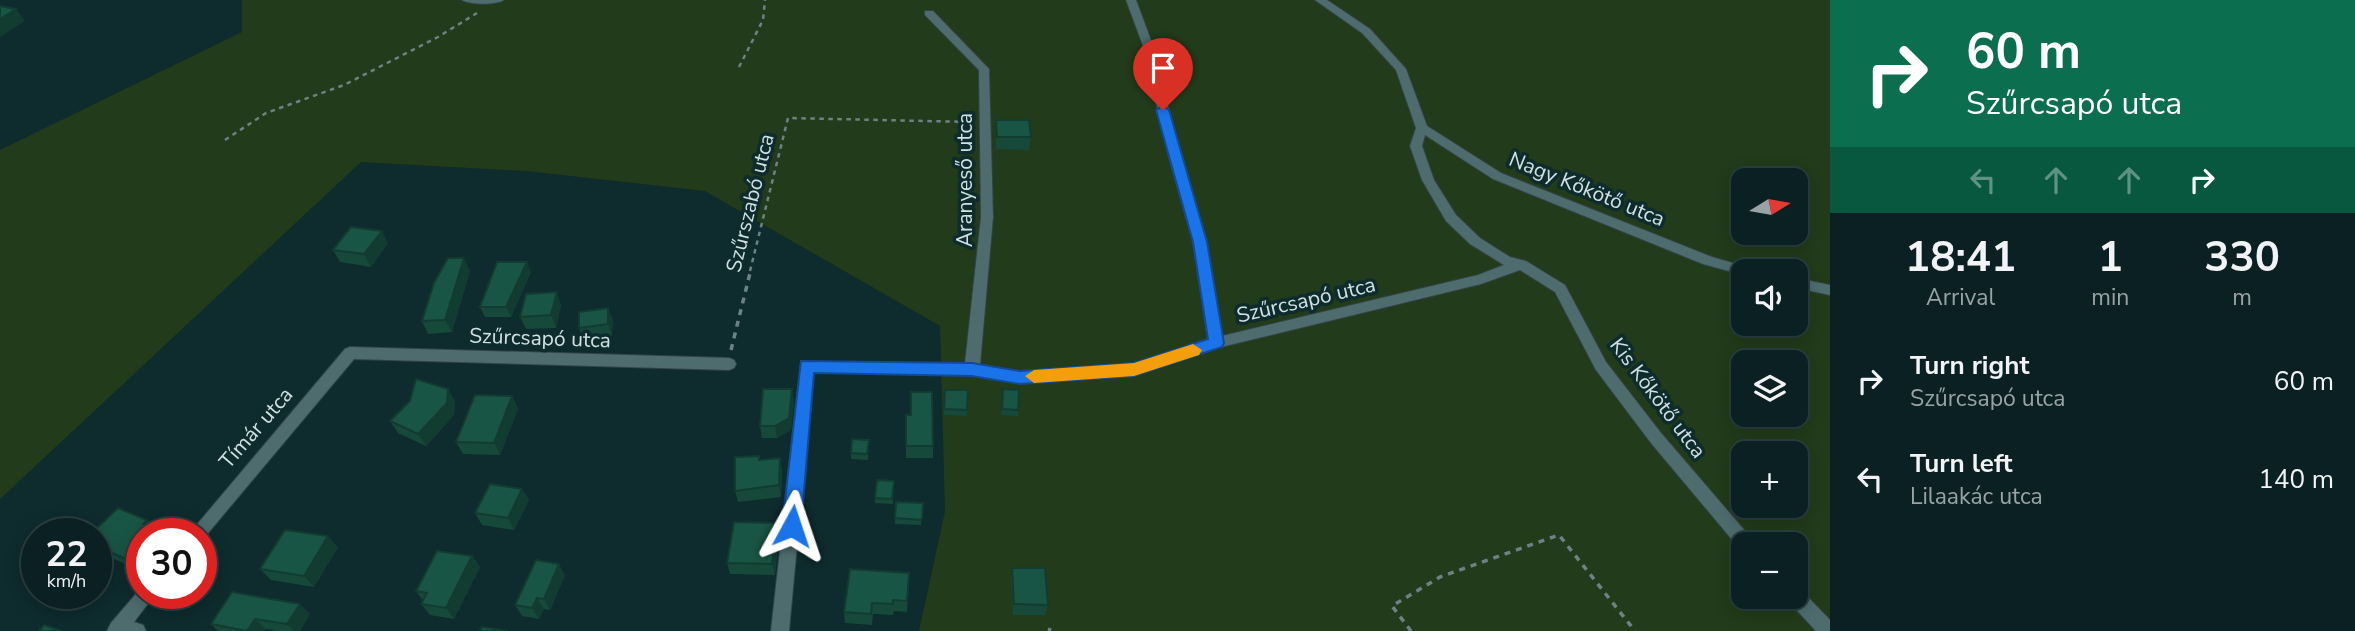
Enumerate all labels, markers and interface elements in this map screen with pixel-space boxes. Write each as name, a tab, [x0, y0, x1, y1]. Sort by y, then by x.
text: 60 m	[1966, 18, 2081, 85]
icon: right	[1851, 28, 1942, 119]
pin	[1133, 38, 1193, 110]
icon: arrive	[1144, 49, 1182, 87]
text: Szűrcsapó utca	[1966, 82, 2182, 125]
street label: Aranyeső utca	[951, 113, 979, 247]
street label: Szűrszabó utca	[719, 131, 781, 275]
street label: Nagy Kőkötő utca	[1505, 145, 1669, 233]
icon: left	[1964, 161, 2002, 199]
icon: ahead	[2037, 161, 2075, 199]
icon: ahead	[2110, 161, 2148, 199]
icon: right	[2183, 161, 2221, 199]
north arrow	[1731, 168, 1808, 245]
map controls	[1731, 168, 1808, 609]
text: 18:41	[1905, 229, 2016, 286]
text: 1	[2098, 229, 2123, 286]
text: 330	[2204, 229, 2280, 286]
button: sound	[1731, 259, 1808, 336]
street label: Szűrcsapó utca	[1234, 270, 1378, 330]
text: Arrival	[1926, 282, 1995, 313]
text: min	[2091, 282, 2129, 313]
text: m	[2232, 282, 2252, 313]
street label: Szűrcsapó utca	[469, 322, 611, 354]
street label: Kis Kőkötő utca	[1603, 332, 1713, 464]
text: Turn right	[1910, 348, 2029, 383]
button: layers	[1731, 350, 1808, 427]
icon: right	[1851, 362, 1889, 400]
text: 60 m	[2274, 364, 2334, 399]
street label: Tímár utca	[213, 381, 299, 475]
text: Szűrcsapó utca	[1910, 383, 2065, 414]
button: +	[1731, 441, 1808, 518]
text: Turn left	[1910, 446, 2013, 481]
icon: left	[1851, 460, 1889, 498]
text: 140 m	[2258, 462, 2334, 497]
text: Lilaakác utca	[1910, 481, 2043, 512]
position arrow	[755, 489, 829, 563]
speed limit sign: 30	[126, 518, 217, 609]
text: 22	[45, 531, 88, 578]
button: −	[1731, 532, 1808, 609]
text: km/h	[47, 569, 86, 593]

